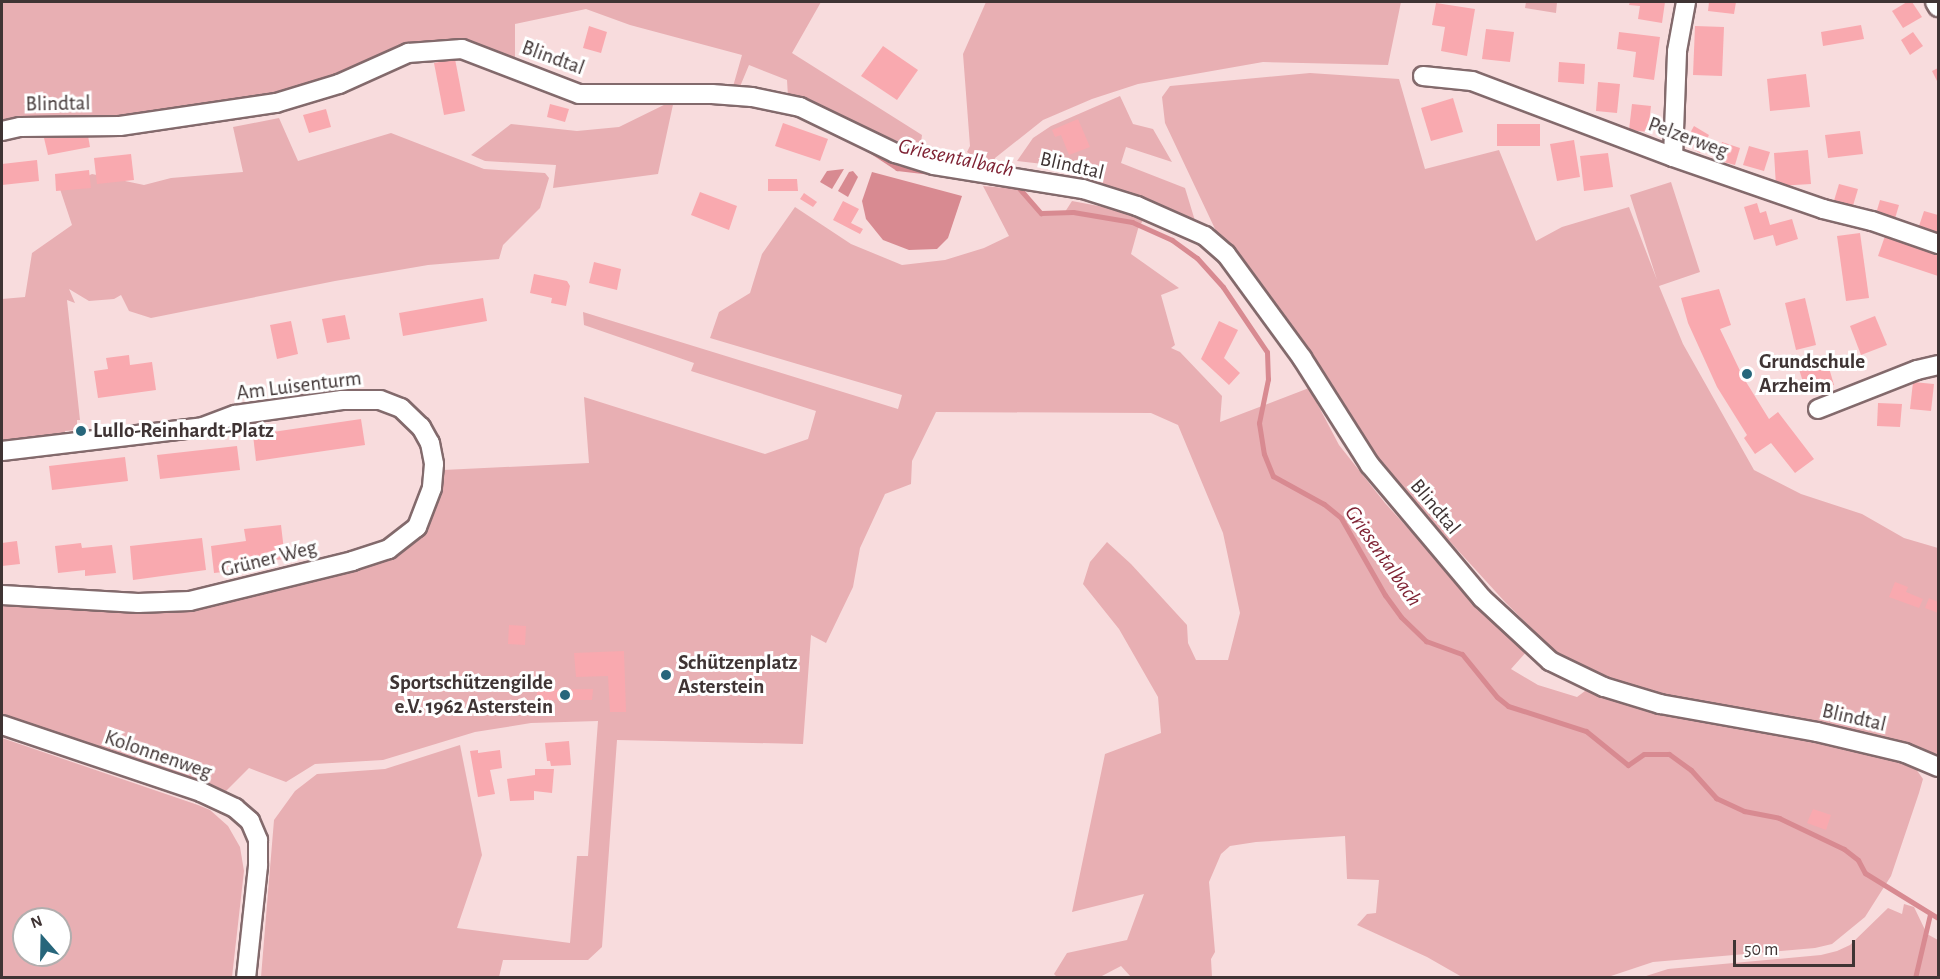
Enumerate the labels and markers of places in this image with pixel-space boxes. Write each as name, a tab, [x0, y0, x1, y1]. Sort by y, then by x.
place label: Grundschule Arzheim	[1759, 349, 1865, 399]
marker: Grundschule Arzheim	[1740, 367, 1754, 381]
place label: Lullo-Reinhardt-Platz	[93, 418, 274, 444]
marker: Lullo-Reinhardt-Platz	[74, 424, 88, 438]
place label: Schützenplatz Asterstein	[678, 650, 797, 700]
marker: Schützenplatz Asterstein	[659, 668, 673, 682]
place label: Sportschützengilde e.V. 1962 Asterstein	[389, 670, 553, 720]
marker: Sportschützengilde e.V. 1962 Asterstein	[558, 688, 572, 702]

